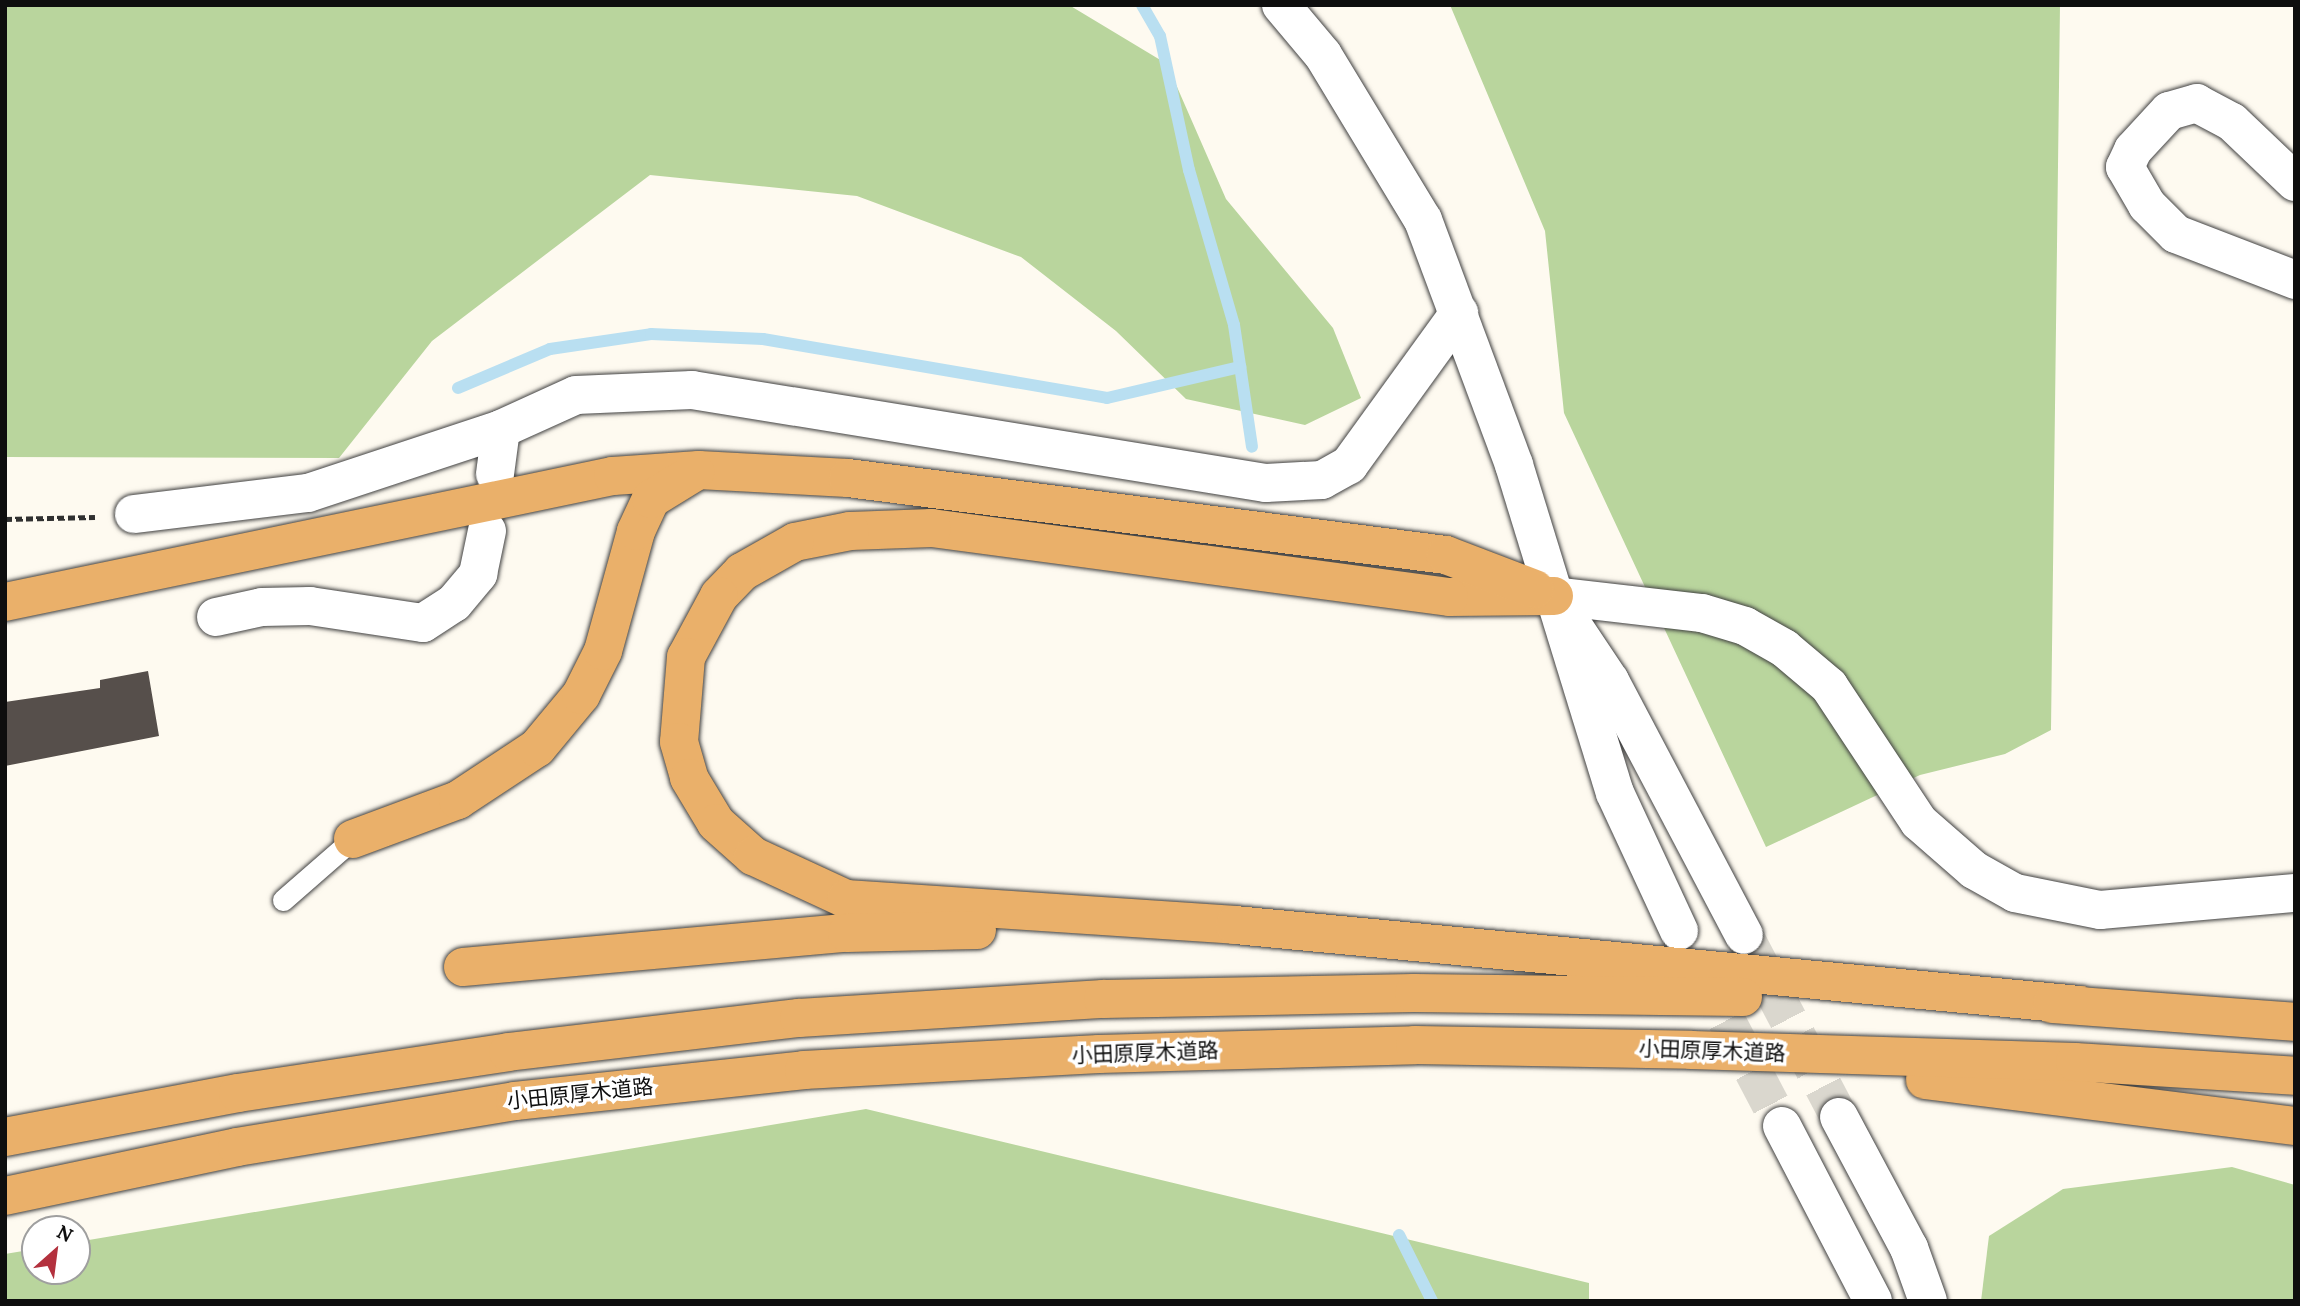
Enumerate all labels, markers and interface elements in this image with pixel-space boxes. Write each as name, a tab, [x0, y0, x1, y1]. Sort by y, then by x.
street label: 小田原厚木道路	[1638, 1036, 1786, 1066]
street label: 小田原厚木道路	[1071, 1038, 1219, 1068]
street label: 小田原厚木道路	[506, 1074, 654, 1114]
north arrow	[21, 1215, 91, 1285]
text: N	[53, 1219, 77, 1247]

